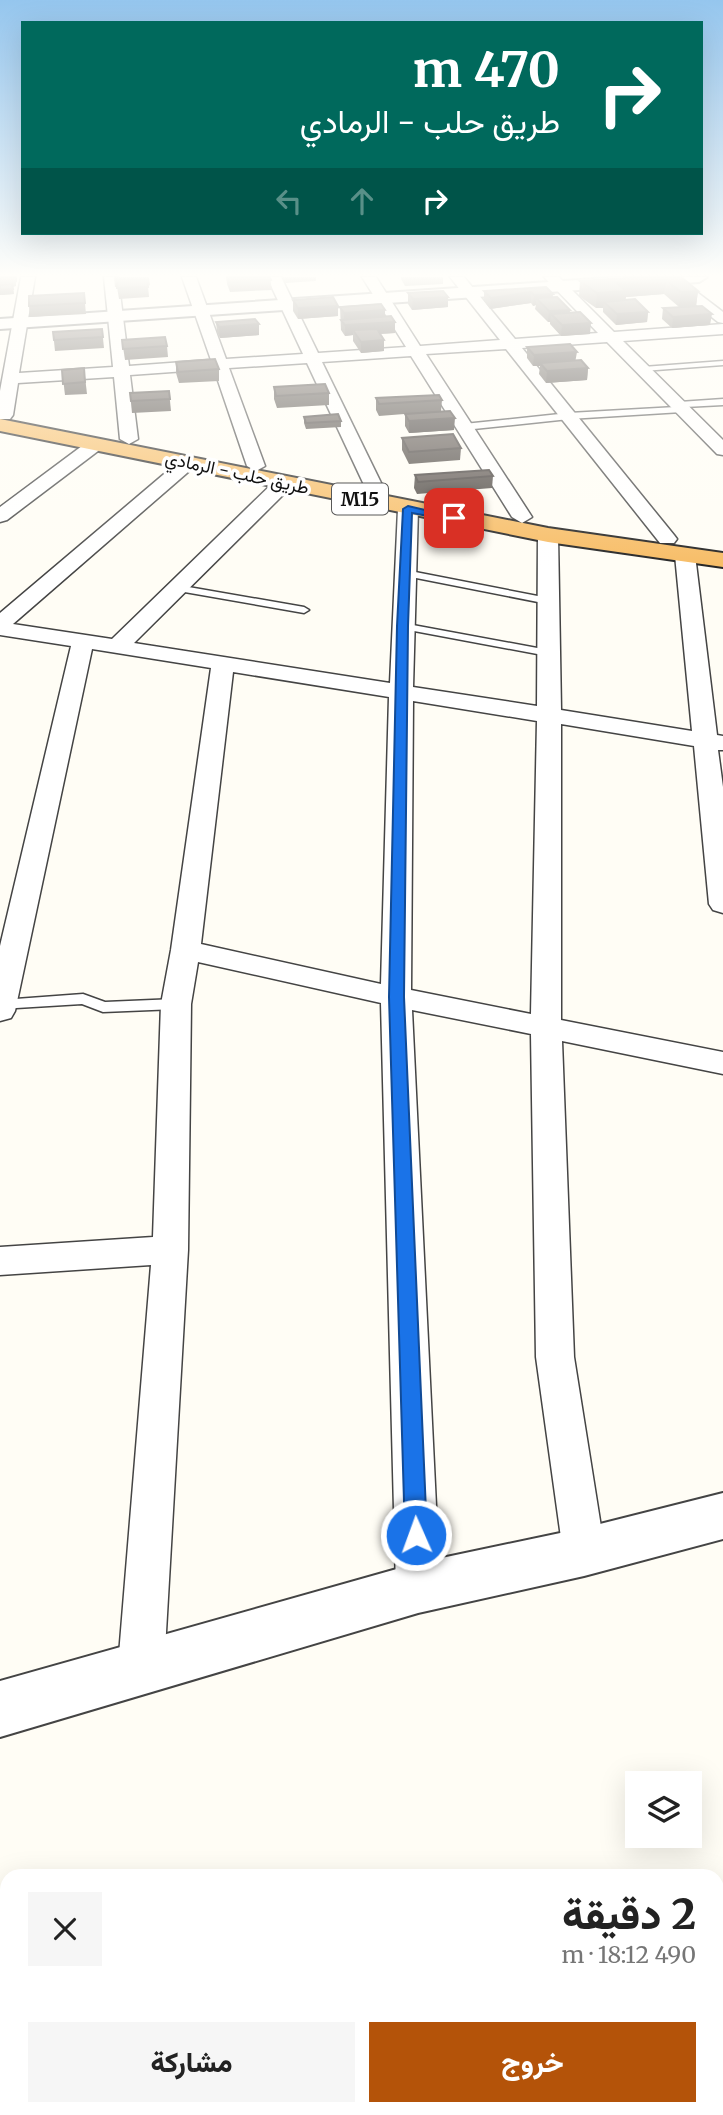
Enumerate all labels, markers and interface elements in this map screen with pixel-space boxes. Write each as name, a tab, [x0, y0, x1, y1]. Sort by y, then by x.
text: 470 m	[413, 39, 560, 100]
icon: right	[584, 49, 675, 140]
text: طريق حلب - الرمادي	[300, 102, 560, 142]
icon: left	[270, 182, 308, 220]
icon: ahead	[343, 182, 381, 220]
icon: right	[416, 182, 454, 220]
street label: طريق حلب - الرمادي	[162, 446, 311, 503]
road number: M15	[332, 484, 388, 514]
pin	[424, 488, 484, 548]
icon: arrive	[435, 499, 473, 537]
position arrow	[379, 1498, 453, 1572]
map controls	[625, 1771, 702, 1848]
button: layers	[625, 1771, 702, 1848]
text: 2 دقيقة	[562, 1888, 696, 1940]
button: close	[28, 1892, 102, 1966]
text: 490 m · 18:12	[562, 1940, 696, 1969]
button: مشاركة	[28, 2022, 355, 2102]
button: خروج	[369, 2022, 696, 2102]

